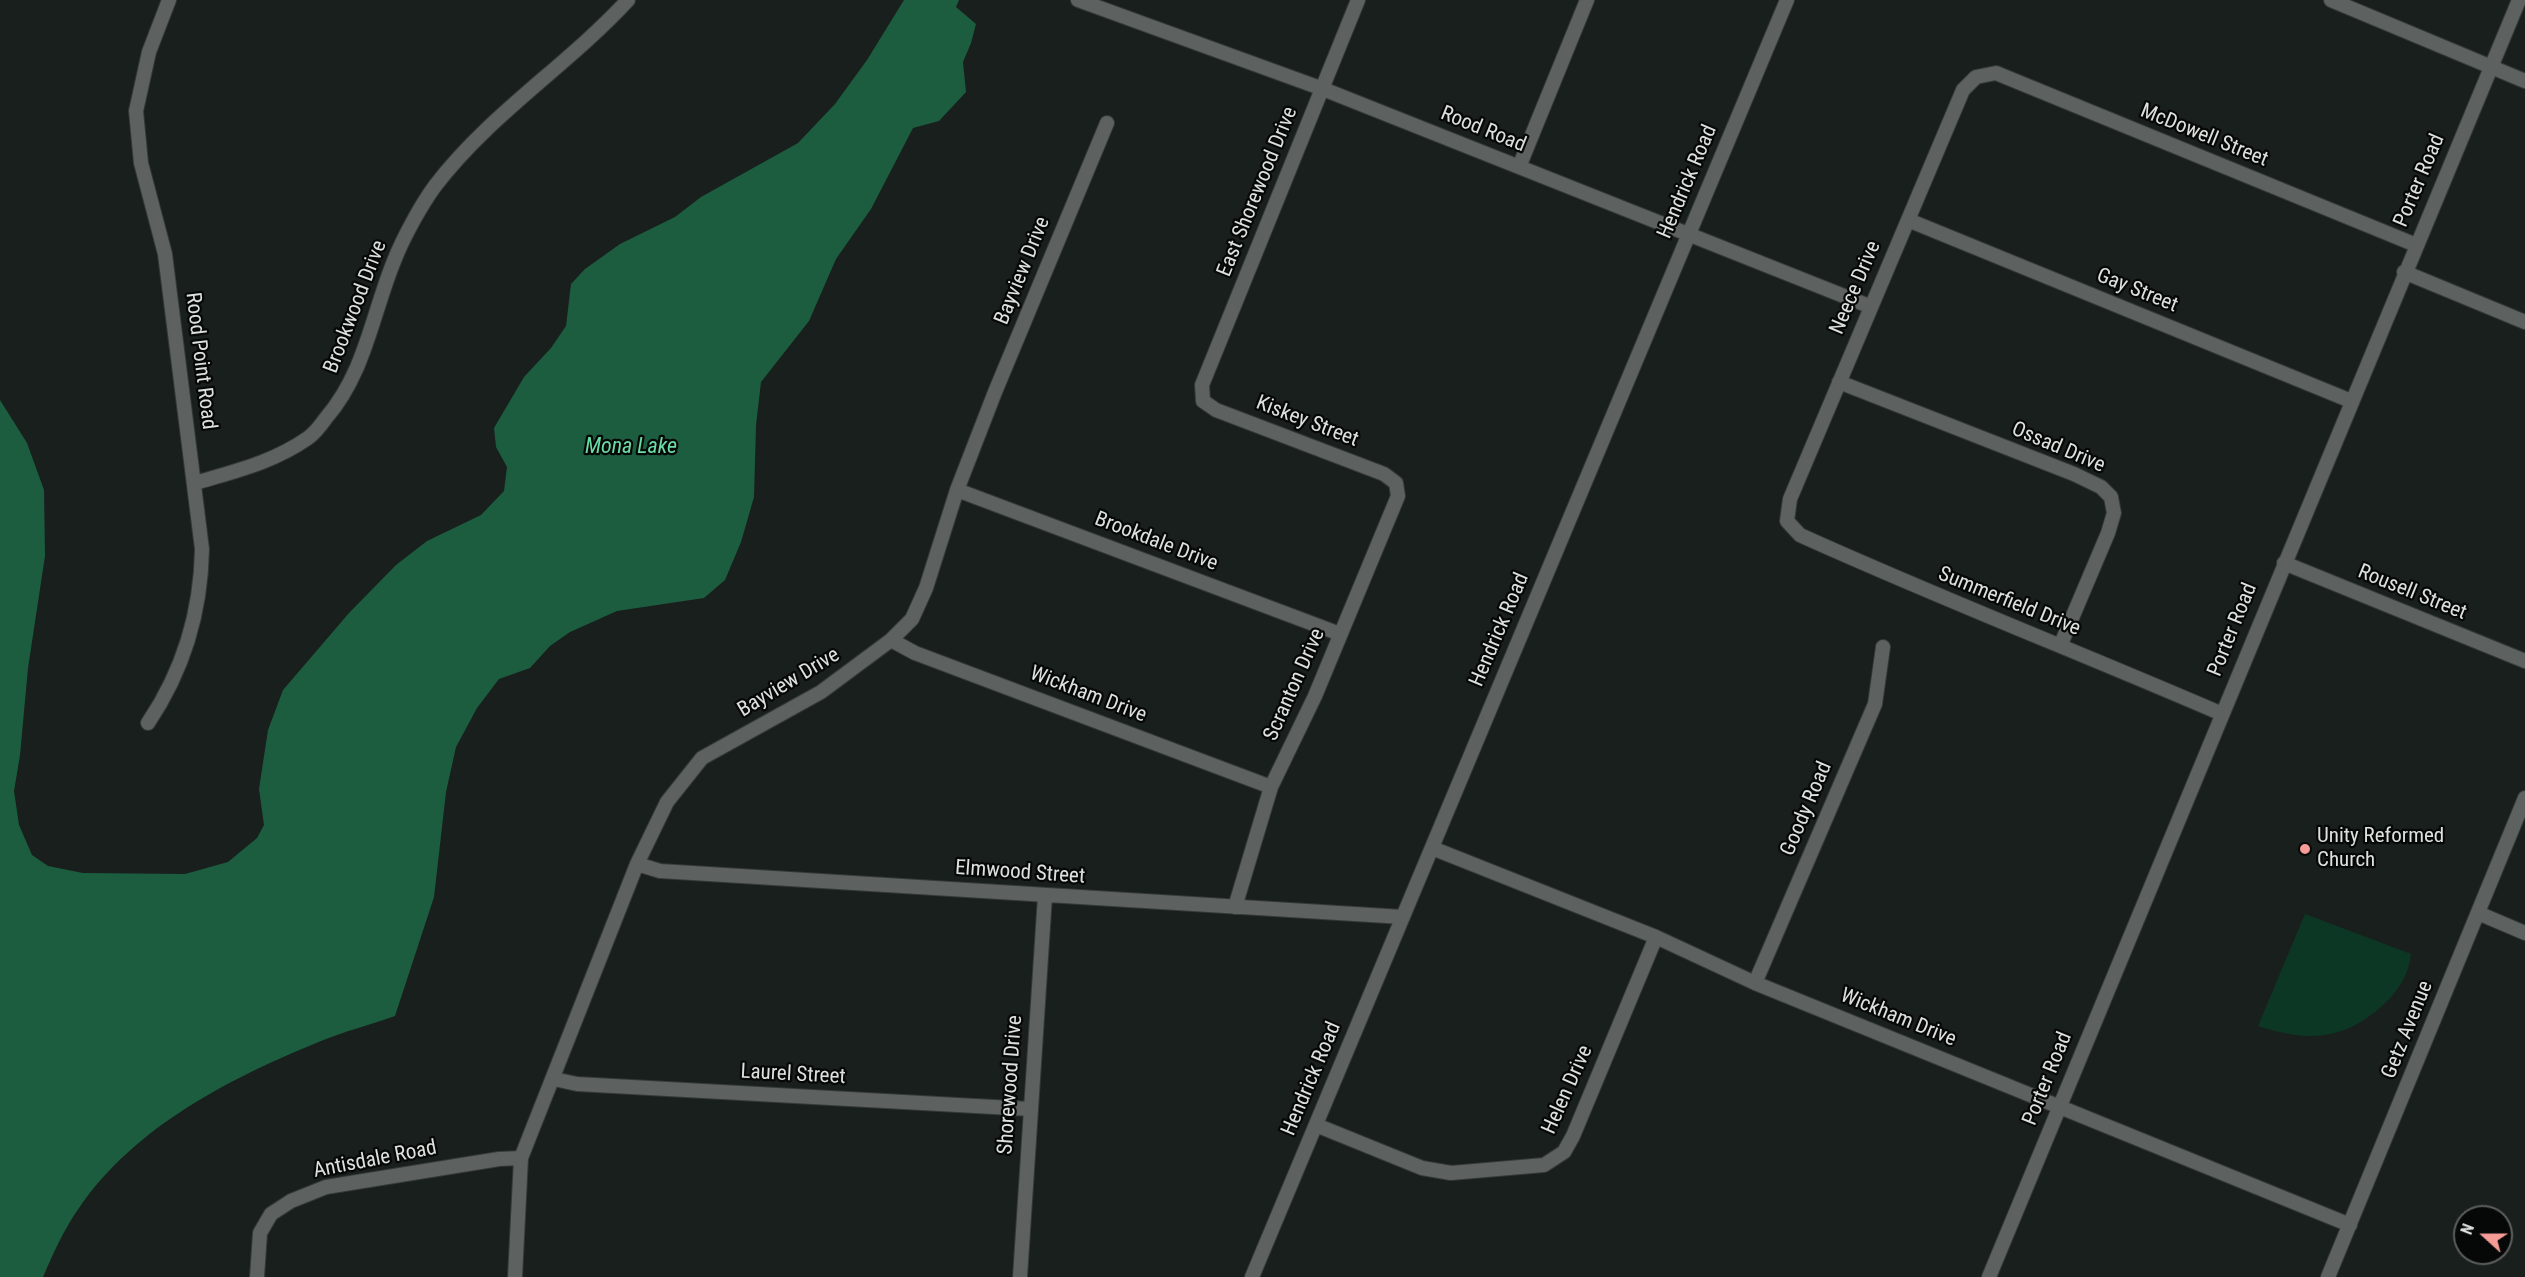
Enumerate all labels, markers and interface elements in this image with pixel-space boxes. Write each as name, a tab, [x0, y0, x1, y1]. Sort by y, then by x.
street label: McDowell Street	[2137, 99, 2271, 173]
street label: Rood Road	[1437, 102, 1529, 158]
street label: East Shorewood Drive	[1212, 104, 1304, 280]
street label: Hendrick Road	[1653, 121, 1723, 243]
street label: Porter Road	[2389, 131, 2451, 231]
street label: Bayview Drive	[990, 213, 1056, 329]
street label: Brookwood Drive	[319, 237, 393, 377]
street label: Neece Drive	[1825, 238, 1887, 338]
street label: Gay Street	[2093, 263, 2181, 319]
street label: Rood Point Road	[179, 291, 221, 431]
street label: Kiskey Street	[1252, 391, 1362, 453]
street label: Ossad Drive	[2008, 417, 2108, 479]
water label: Mona Lake	[585, 434, 677, 460]
street label: Brookdale Drive	[1091, 507, 1221, 577]
street label: Rousell Street	[2354, 560, 2470, 626]
street label: Summerfield Drive	[1934, 562, 2084, 642]
street label: Hendrick Road	[1465, 569, 1535, 691]
street label: Porter Road	[2203, 580, 2263, 680]
street label: Scranton Drive	[1259, 625, 1331, 745]
street label: Bayview Drive	[734, 643, 844, 723]
street label: Wickham Drive	[1026, 661, 1150, 729]
street label: Goody Road	[1776, 758, 1838, 860]
place label: Unity Reformed Church	[2317, 824, 2444, 874]
marker: Unity Reformed Church	[2298, 842, 2312, 856]
street label: Elmwood Street	[954, 856, 1086, 890]
street label: Getz Avenue	[2377, 978, 2439, 1082]
street label: Wickham Drive	[1836, 983, 1960, 1053]
street label: Shorewood Drive	[994, 1015, 1028, 1155]
street label: Hendrick Road	[1277, 1018, 1347, 1140]
street label: Porter Road	[2018, 1029, 2078, 1129]
street label: Helen Drive	[1537, 1042, 1599, 1138]
street label: Laurel Street	[740, 1060, 846, 1090]
street label: Antisdale Road	[311, 1136, 439, 1184]
north arrow	[2453, 1205, 2513, 1265]
text: N	[2457, 1221, 2478, 1237]

